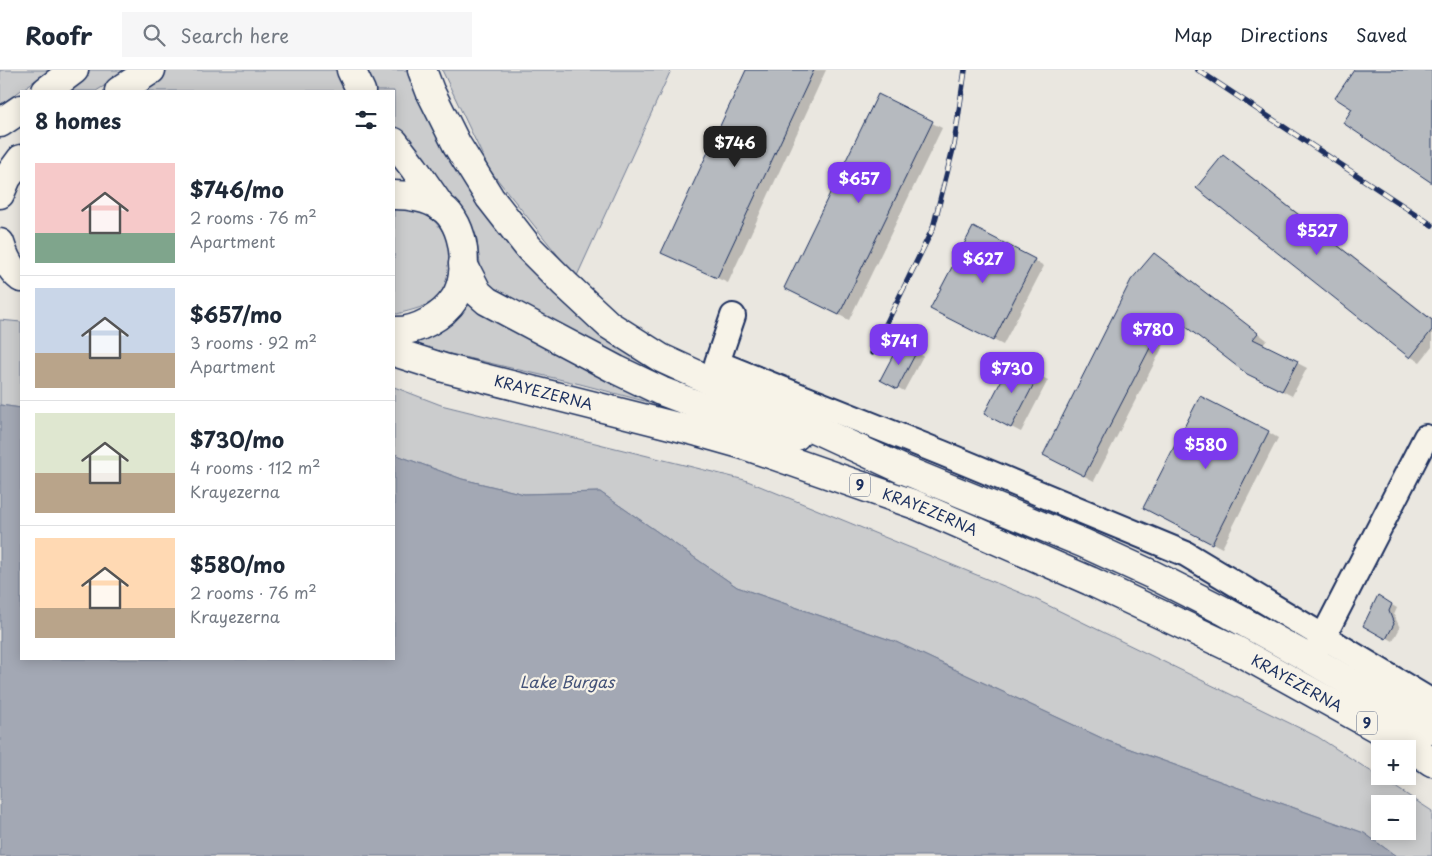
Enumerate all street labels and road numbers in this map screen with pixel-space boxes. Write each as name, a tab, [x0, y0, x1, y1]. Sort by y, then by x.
street label: KRAYEZERNA	[492, 368, 596, 415]
road number: 9	[850, 474, 870, 496]
street label: KRAYEZERNA	[880, 481, 982, 541]
street label: KRAYEZERNA	[1247, 648, 1347, 717]
road number: 9	[1357, 711, 1377, 734]

